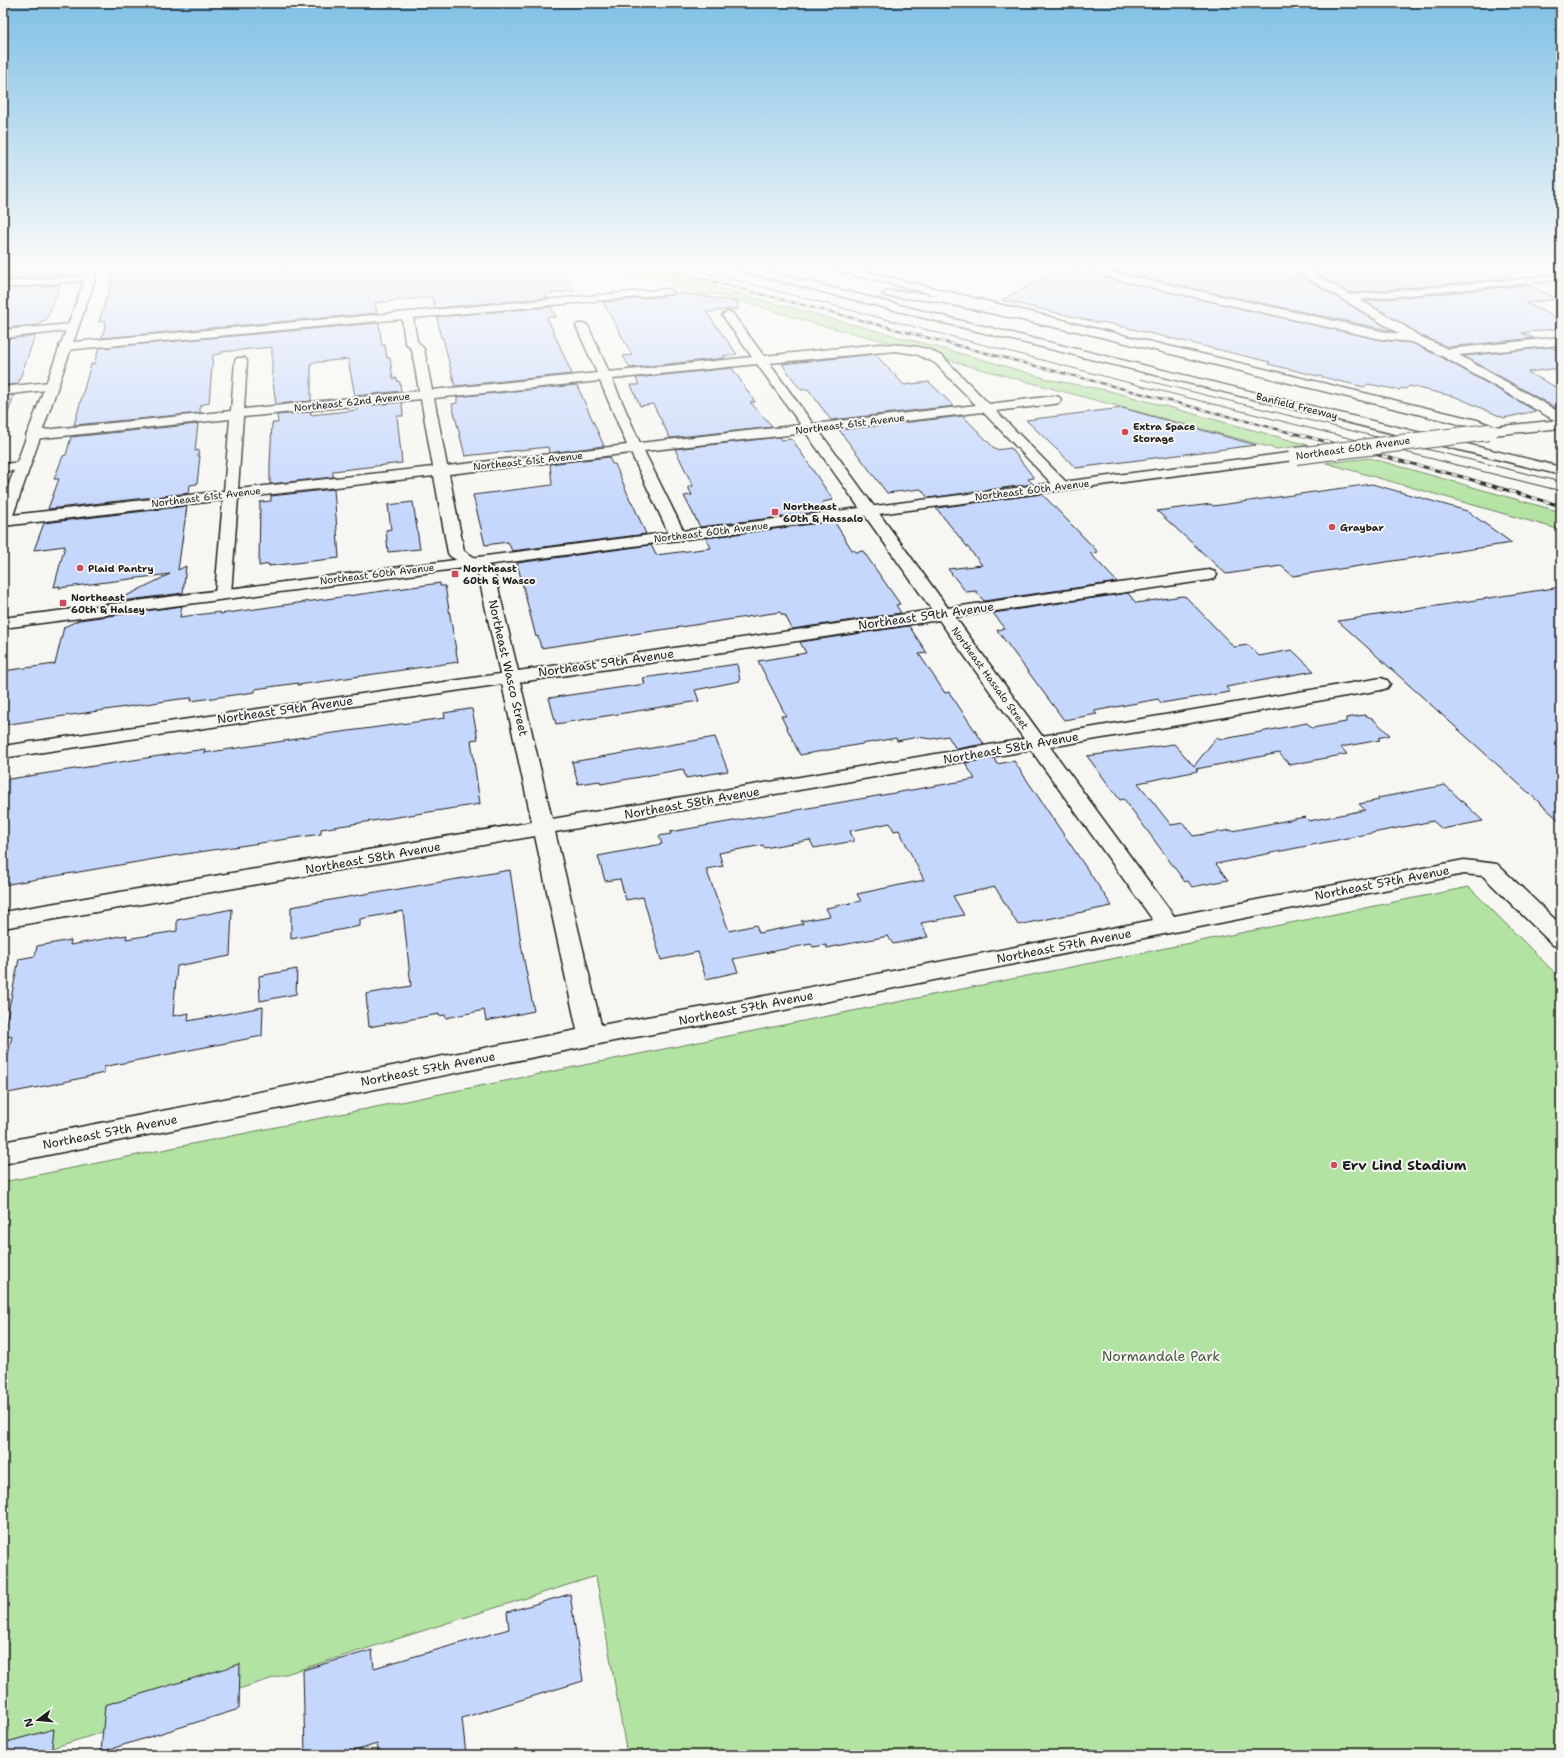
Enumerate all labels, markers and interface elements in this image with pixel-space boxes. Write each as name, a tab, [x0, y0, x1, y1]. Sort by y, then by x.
street label: Northeast 62nd Avenue	[293, 389, 411, 415]
street label: Banfield Freeway	[1255, 390, 1339, 422]
street label: Northeast 61st Avenue	[794, 411, 906, 437]
place label: Extra Space Storage	[1133, 420, 1195, 445]
marker: Extra Space Storage	[1120, 427, 1130, 437]
street label: Northeast 60th Avenue	[1295, 433, 1411, 462]
street label: Northeast 61st Avenue	[472, 449, 584, 473]
street label: Northeast 60th Avenue	[974, 476, 1090, 503]
street label: Northeast 61st Avenue	[150, 484, 262, 510]
place label: Northeast 60th & Hassalo	[783, 500, 864, 525]
marker: Northeast 60th & Hassalo	[770, 507, 780, 517]
street label: Northeast 60th Avenue	[653, 518, 769, 545]
place label: Graybar	[1340, 521, 1385, 534]
marker: Graybar	[1327, 522, 1337, 532]
street label: Northeast 60th Avenue	[319, 560, 435, 587]
place label: Plaid Pantry	[88, 562, 154, 575]
place label: Northeast 60th & Wasco	[463, 562, 536, 587]
marker: Plaid Pantry	[75, 563, 85, 573]
marker: Northeast 60th & Wasco	[450, 569, 460, 579]
place label: Northeast 60th & Halsey	[71, 591, 145, 616]
marker: Northeast 60th & Halsey	[58, 598, 68, 608]
street label: Northeast Wasco Street	[484, 598, 532, 738]
street label: Northeast 59th Avenue	[857, 599, 995, 633]
street label: Northeast Hassalo Street	[948, 624, 1032, 732]
street label: Northeast 59th Avenue	[537, 646, 675, 680]
street label: Northeast 59th Avenue	[216, 693, 354, 727]
street label: Northeast 58th Avenue	[942, 728, 1080, 768]
street label: Northeast 58th Avenue	[623, 783, 761, 823]
street label: Northeast 58th Avenue	[304, 838, 442, 878]
street label: Northeast 57th Avenue	[1313, 862, 1451, 904]
street label: Northeast 57th Avenue	[995, 925, 1133, 967]
street label: Northeast 57th Avenue	[677, 987, 815, 1029]
street label: Northeast 57th Avenue	[359, 1048, 497, 1090]
street label: Northeast 57th Avenue	[41, 1111, 179, 1153]
place label: Erv Lind Stadium	[1342, 1156, 1467, 1174]
marker: Erv Lind Stadium	[1329, 1160, 1339, 1170]
park label: Normandale Park	[1102, 1347, 1220, 1365]
north arrow	[18, 1700, 58, 1740]
text: N	[20, 1716, 37, 1729]

